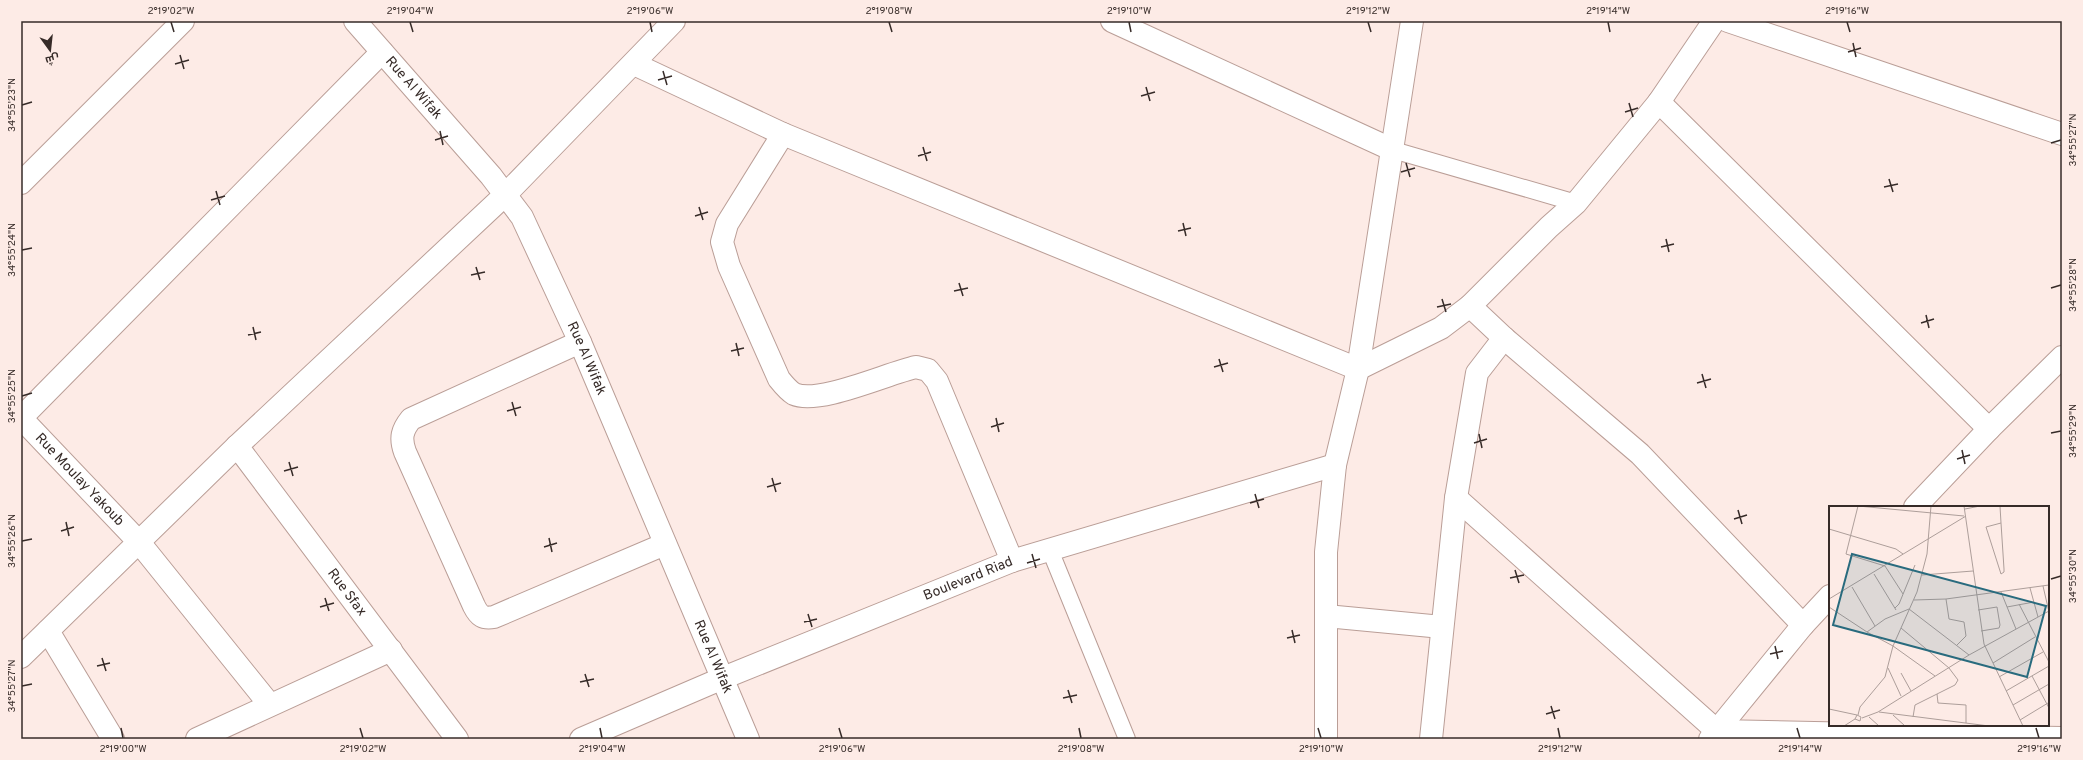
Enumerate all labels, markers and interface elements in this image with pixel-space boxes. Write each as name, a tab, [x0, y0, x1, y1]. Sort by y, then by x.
text: 2°19'02"W	[147, 5, 195, 18]
text: 2°19'04"W	[386, 5, 434, 18]
text: 2°19'06"W	[627, 5, 673, 18]
text: 2°19'08"W	[865, 5, 913, 18]
text: 2°19'10"W	[1107, 5, 1151, 18]
text: 2°19'12"W	[1346, 5, 1390, 18]
text: 2°19'14"W	[1586, 5, 1630, 18]
text: 2°19'16"W	[1825, 5, 1869, 18]
north arrow	[30, 30, 70, 70]
text: ش	[44, 50, 61, 67]
street label: Rue Al Wifak	[382, 53, 446, 123]
text: 34°55'23"N	[6, 78, 19, 132]
text: 34°55'27"N	[2067, 113, 2080, 167]
text: 34°55'24"N	[6, 223, 19, 277]
text: 34°55'28"N	[2067, 258, 2080, 312]
street label: Rue Al Wifak	[563, 319, 610, 398]
text: 34°55'25"N	[6, 369, 19, 423]
text: 34°55'29"N	[2067, 404, 2080, 458]
street label: Rue Moulay Yakoub	[31, 430, 128, 530]
inset map	[1829, 506, 2049, 726]
text: 34°55'26"N	[6, 514, 19, 568]
text: 34°55'30"N	[2067, 549, 2080, 603]
street label: Boulevard Riad	[921, 553, 1015, 604]
street label: Rue Sfax	[324, 565, 370, 619]
street label: Rue Al Wifak	[690, 617, 736, 696]
text: 34°55'27"N	[6, 659, 19, 713]
text: 2°19'00"W	[99, 743, 147, 756]
text: 2°19'02"W	[339, 743, 387, 756]
text: 2°19'04"W	[578, 743, 626, 756]
text: 2°19'06"W	[819, 743, 865, 756]
text: 2°19'08"W	[1057, 743, 1105, 756]
text: 2°19'10"W	[1299, 743, 1343, 756]
text: 2°19'12"W	[1538, 743, 1582, 756]
text: 2°19'14"W	[1778, 743, 1822, 756]
text: 2°19'16"W	[2017, 743, 2061, 756]

